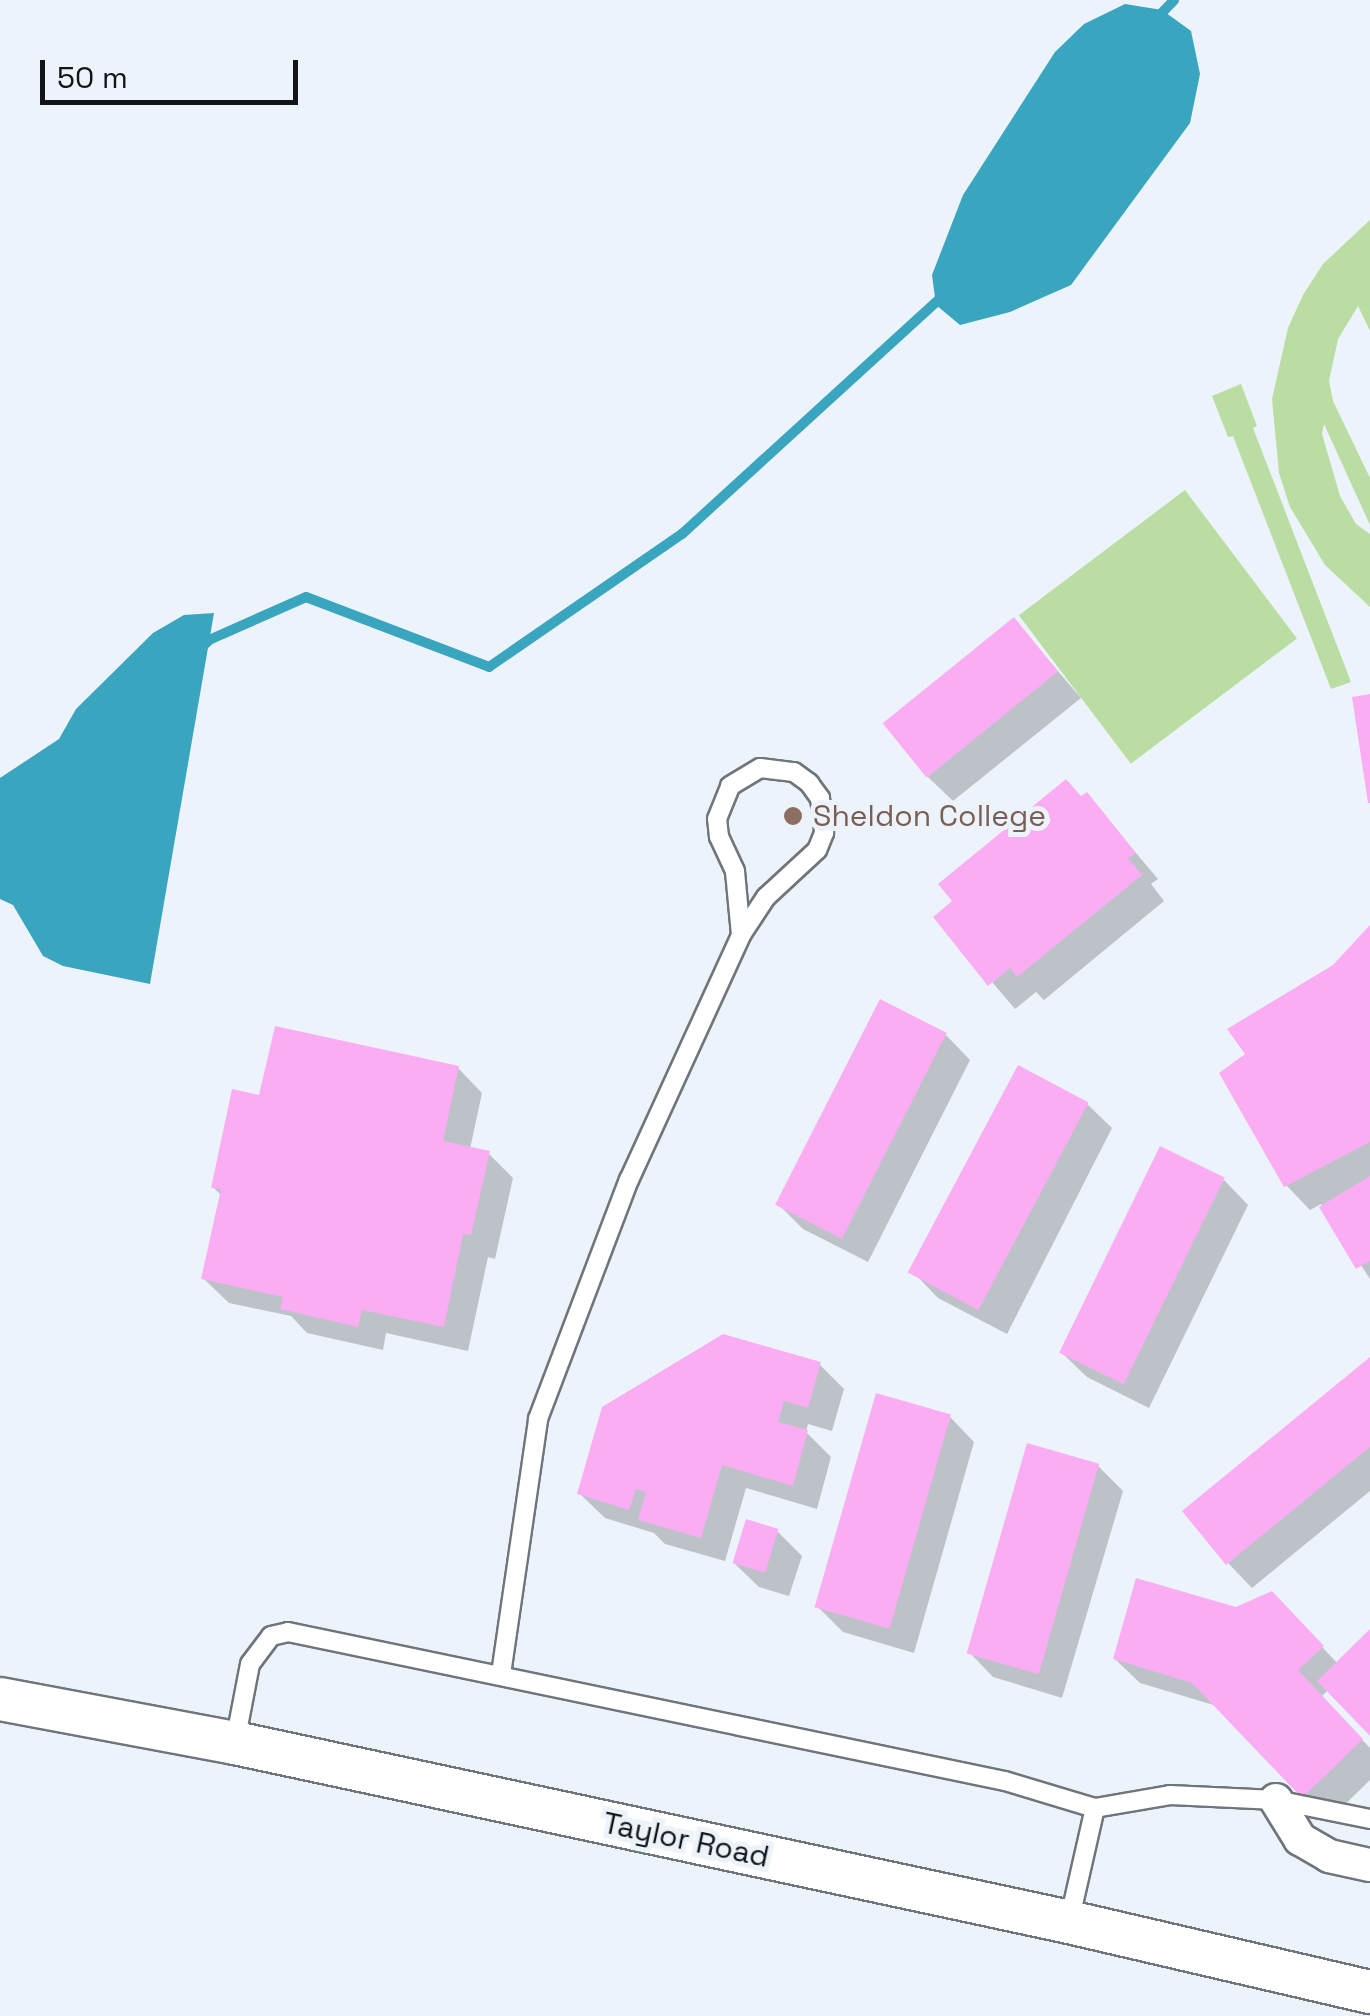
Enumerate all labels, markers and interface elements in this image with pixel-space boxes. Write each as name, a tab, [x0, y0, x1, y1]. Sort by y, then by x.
scale bar	[45, 40, 302, 102]
text: 50 m	[57, 58, 128, 97]
place label: Sheldon College	[813, 798, 1046, 834]
marker: Sheldon College	[782, 805, 804, 827]
street label: Taylor Road	[600, 1805, 772, 1875]

